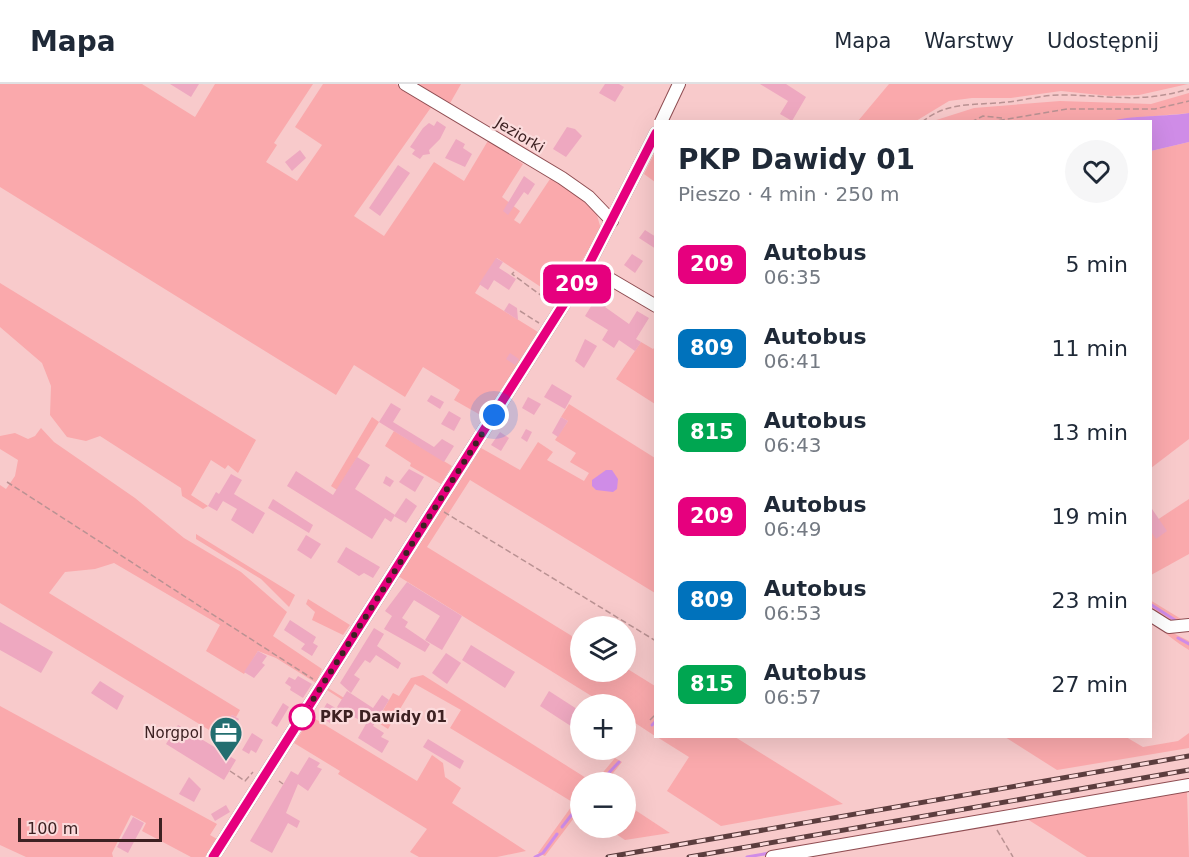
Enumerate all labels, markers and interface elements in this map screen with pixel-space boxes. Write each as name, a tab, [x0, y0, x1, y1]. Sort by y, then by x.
text: Mapa	[30, 25, 116, 58]
text: Mapa	[834, 29, 891, 53]
text: Warstwy	[924, 29, 1014, 53]
text: Udostępnij	[1047, 29, 1159, 53]
street label: Jeziorki	[491, 113, 548, 157]
button: heart	[1065, 140, 1128, 203]
text: PKP Dawidy 01	[678, 143, 915, 176]
text: Pieszo · 4 min · 250 m	[678, 182, 900, 206]
text: Autobus	[764, 240, 867, 265]
text: 209	[690, 252, 734, 276]
text: 5 min	[1066, 252, 1128, 277]
line badge: 209	[542, 264, 612, 304]
text: 06:35	[764, 265, 821, 289]
text: 209	[555, 272, 599, 296]
text: Autobus	[764, 324, 867, 349]
text: 809	[690, 336, 734, 360]
text: 11 min	[1052, 336, 1128, 361]
text: 06:41	[764, 349, 821, 373]
your location	[479, 400, 509, 430]
text: Autobus	[764, 408, 867, 433]
text: 815	[690, 420, 734, 444]
text: 13 min	[1052, 420, 1128, 445]
text: 06:43	[764, 433, 821, 457]
text: Autobus	[764, 492, 867, 517]
text: 209	[690, 504, 734, 528]
text: 19 min	[1052, 504, 1128, 529]
text: 06:49	[764, 517, 821, 541]
text: Autobus	[764, 576, 867, 601]
text: 809	[690, 588, 734, 612]
text: 23 min	[1052, 588, 1128, 613]
text: 06:53	[764, 601, 821, 625]
map controls	[570, 616, 636, 838]
button: layers	[570, 616, 636, 682]
text: Autobus	[764, 660, 867, 685]
text: 815	[690, 672, 734, 696]
text: 27 min	[1052, 672, 1128, 697]
text: 06:57	[764, 685, 821, 709]
button: +	[570, 694, 636, 760]
marker: PKP Dawidy 01	[289, 704, 315, 730]
place label: PKP Dawidy 01	[320, 708, 447, 726]
office icon: Norgpol	[208, 715, 244, 762]
place label: Norgpol	[144, 724, 203, 742]
button: −	[570, 772, 636, 838]
scale bar	[18, 815, 162, 842]
text: 100 m	[27, 819, 78, 838]

